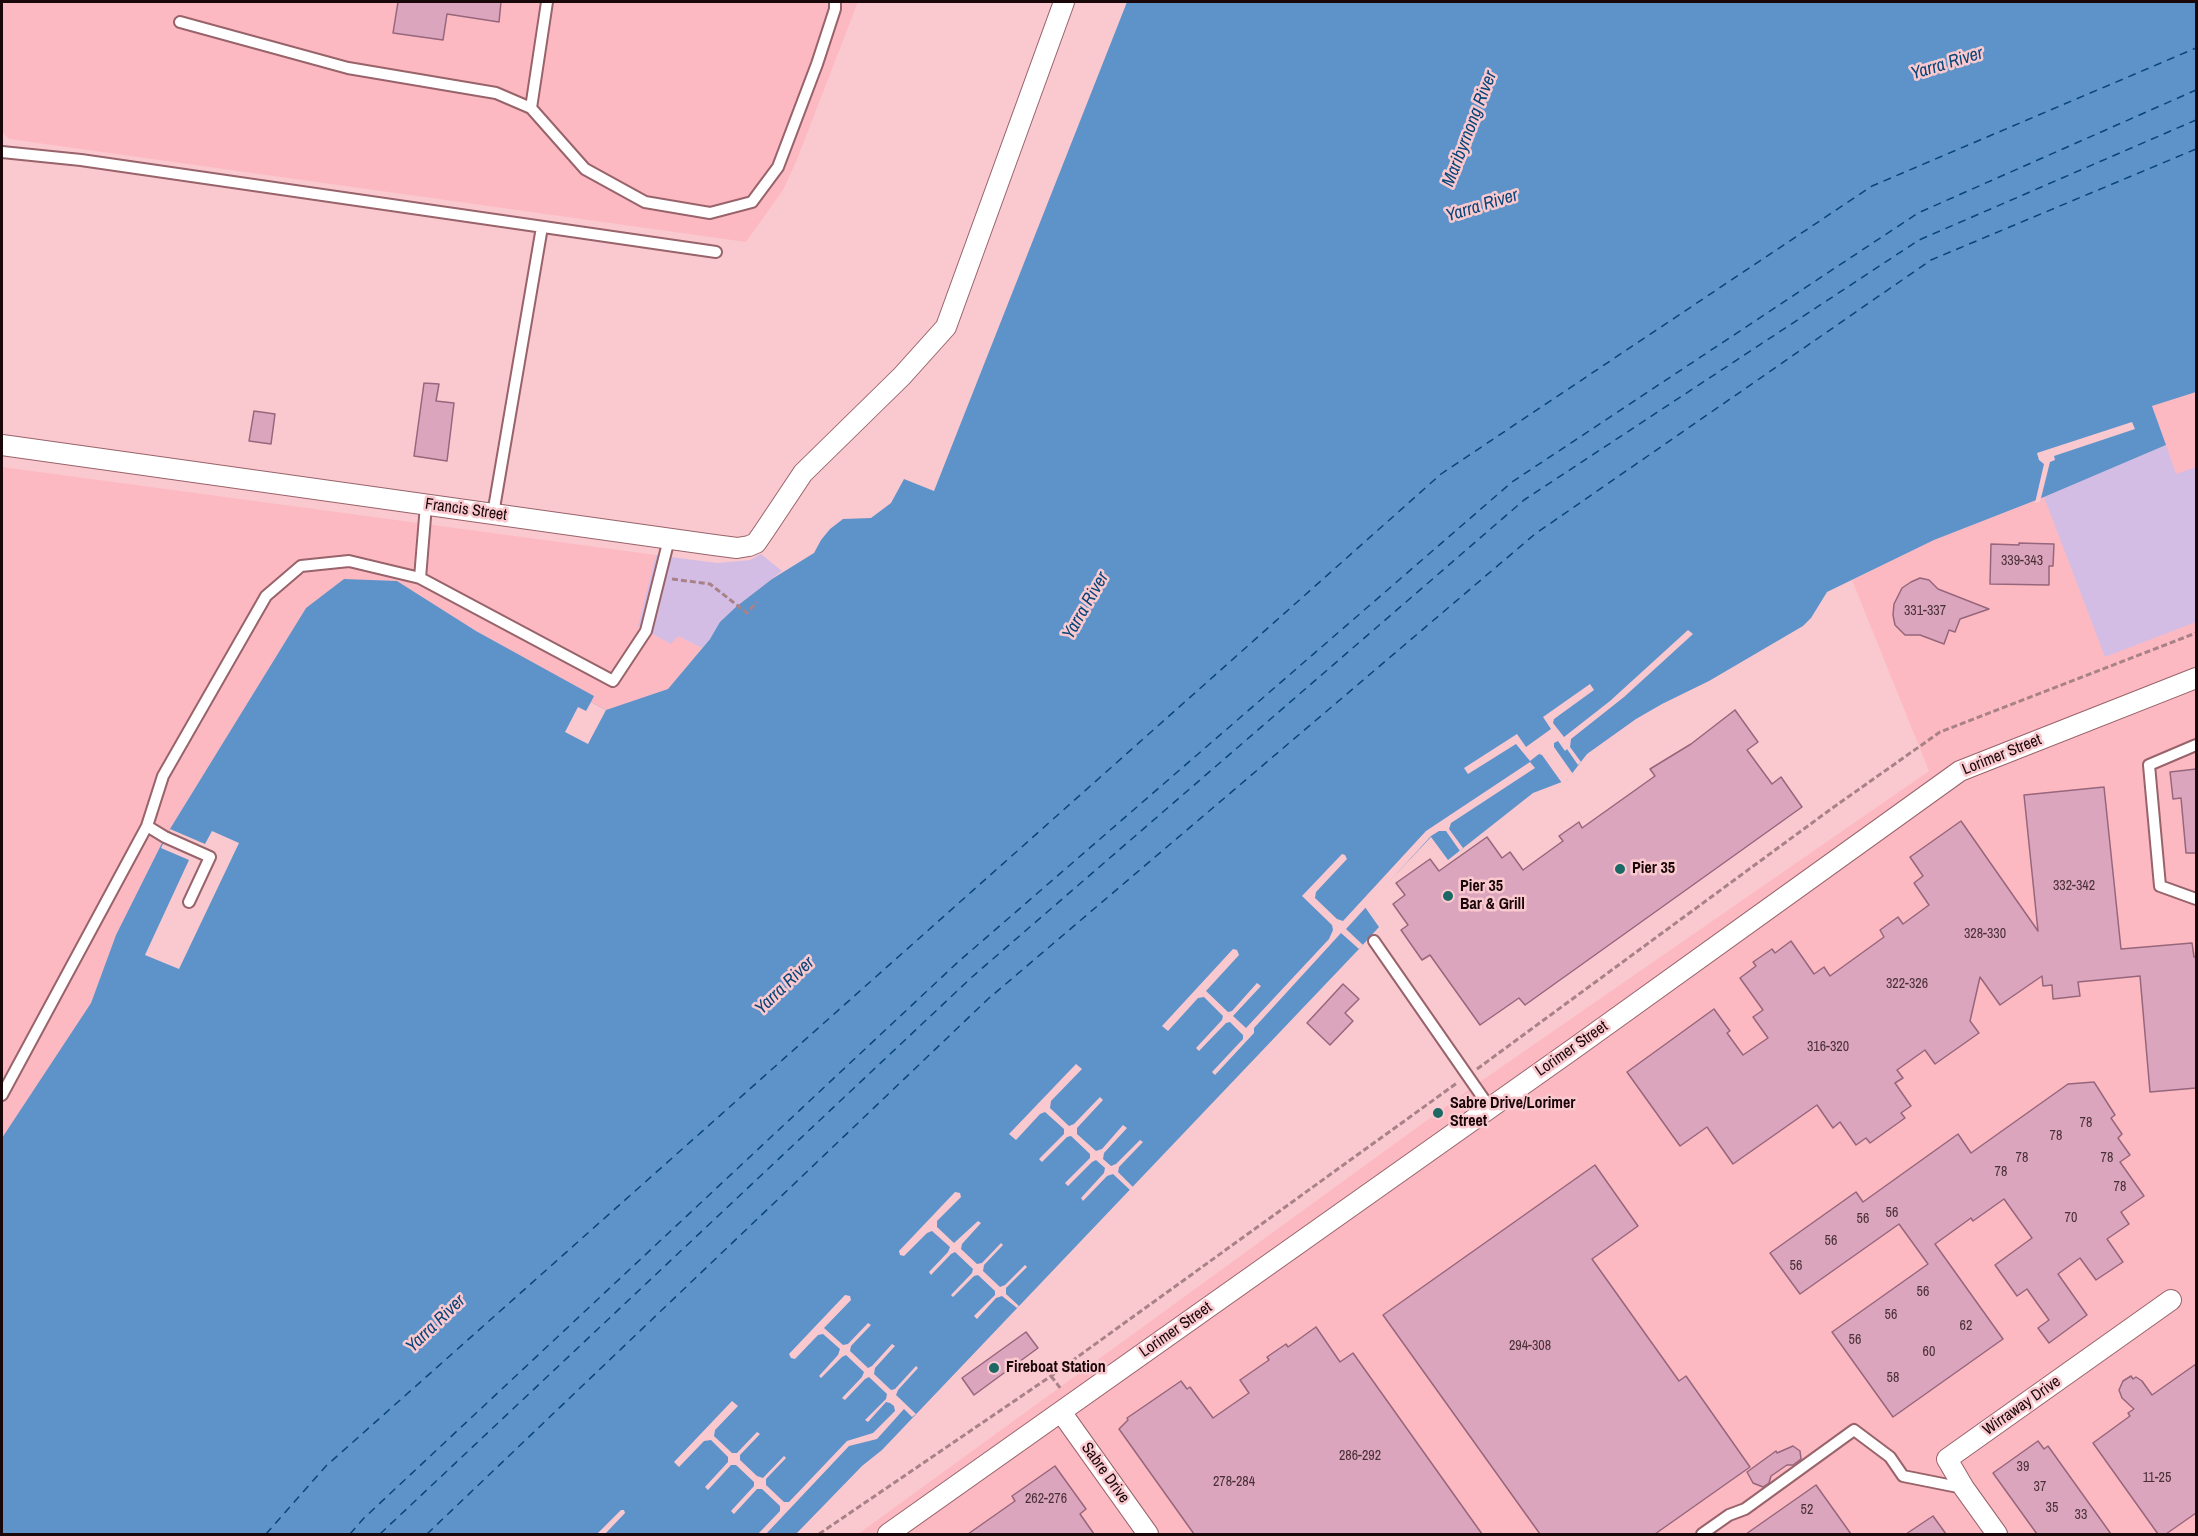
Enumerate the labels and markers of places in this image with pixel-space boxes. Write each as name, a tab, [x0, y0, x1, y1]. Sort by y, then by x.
place label: Pier 35	[1632, 859, 1675, 879]
marker: Pier 35	[1613, 862, 1627, 876]
place label: Pier 35 Bar & Grill	[1460, 877, 1525, 915]
marker: Pier 35 Bar & Grill	[1441, 889, 1455, 903]
place label: Sabre Drive/Lorimer Street	[1450, 1094, 1575, 1132]
marker: Sabre Drive/Lorimer Street	[1431, 1106, 1445, 1120]
place label: Fireboat Station	[1006, 1358, 1106, 1378]
marker: Fireboat Station	[987, 1361, 1001, 1375]

